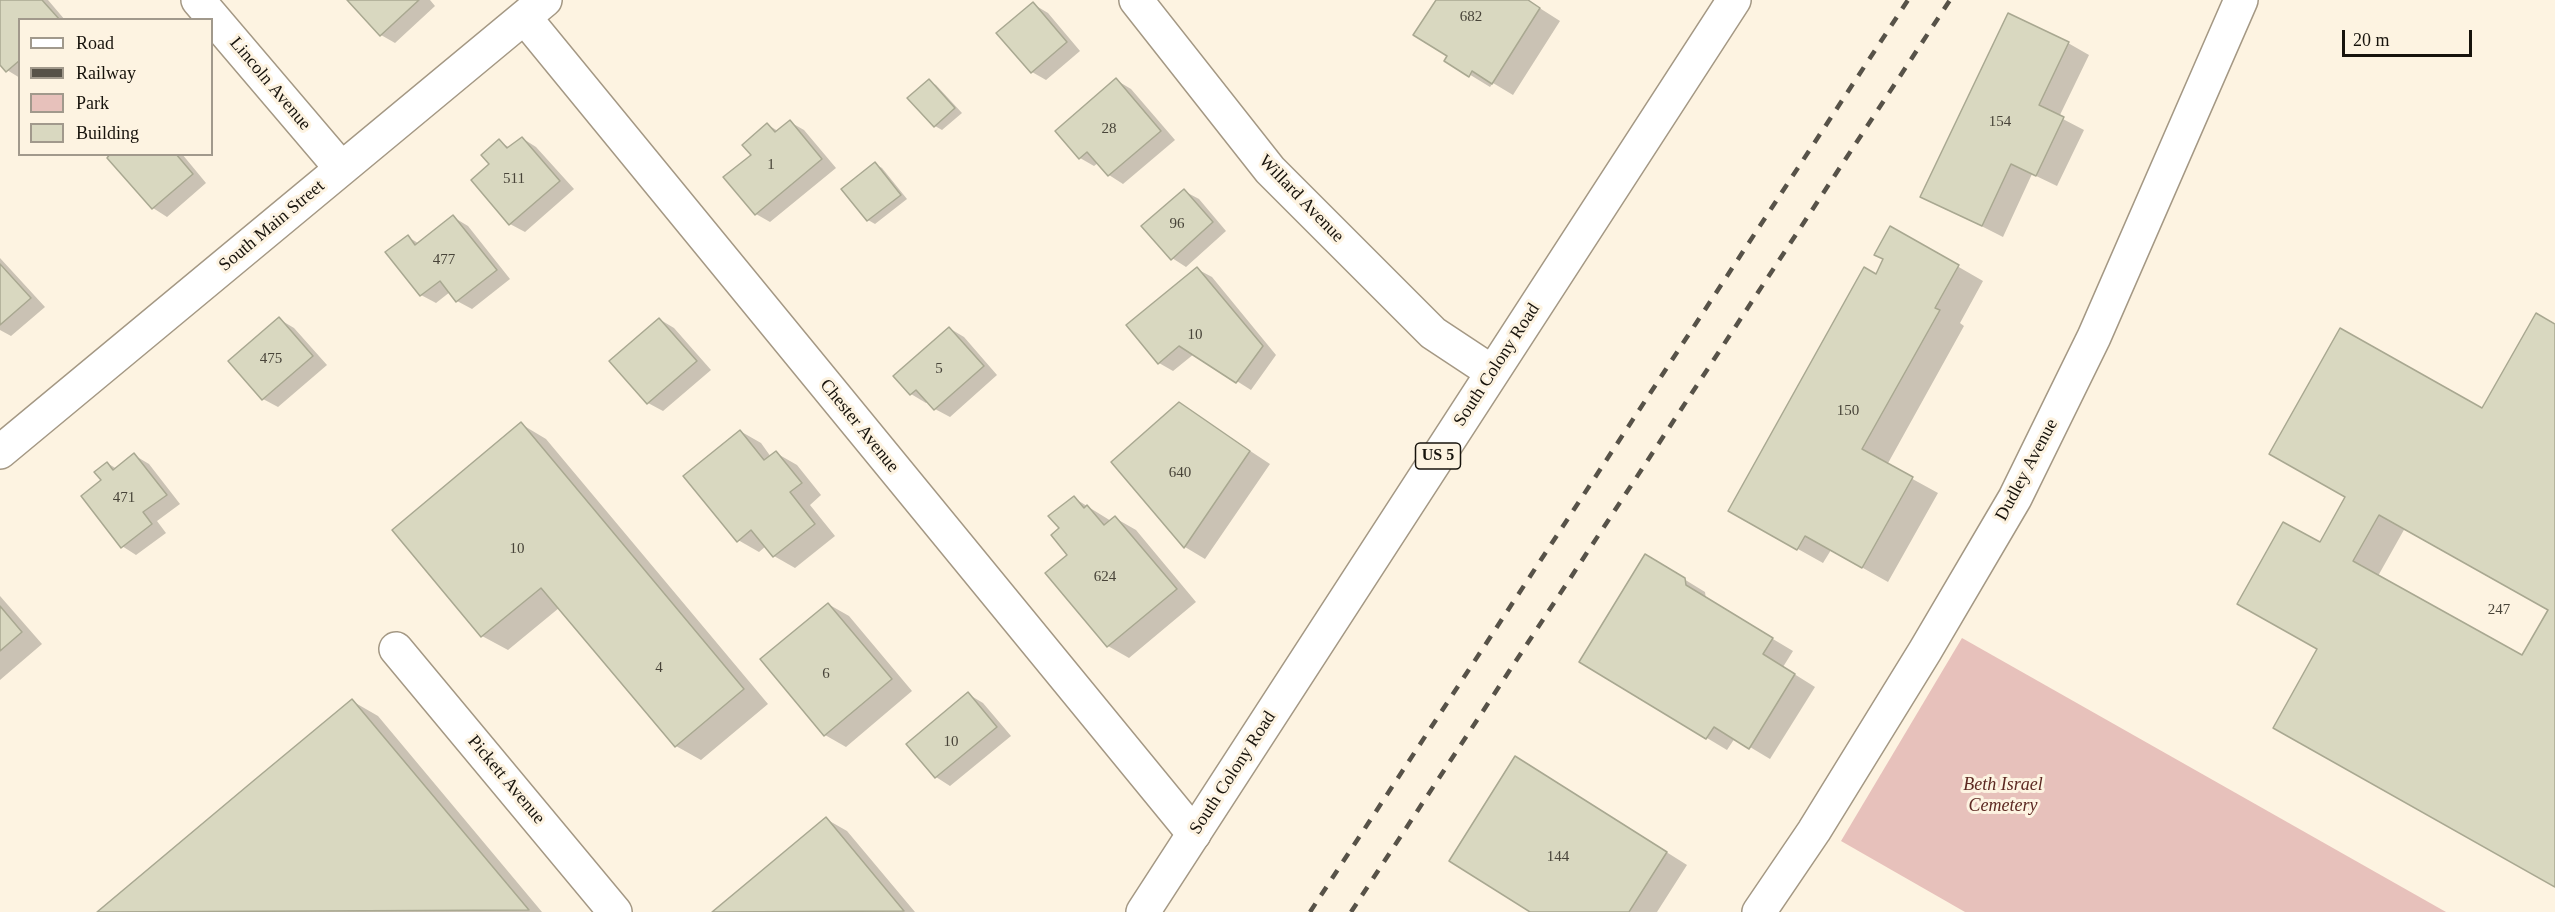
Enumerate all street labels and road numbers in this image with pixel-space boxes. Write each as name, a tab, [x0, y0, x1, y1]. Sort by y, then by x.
street label: Lincoln Avenue	[225, 33, 315, 135]
street label: Willard Avenue	[1254, 151, 1348, 247]
street label: South Main Street	[215, 176, 329, 276]
street label: South Colony Road	[1449, 300, 1545, 430]
street label: Chester Avenue	[815, 375, 903, 477]
street label: Dudley Avenue	[1991, 415, 2063, 525]
road number: US 5	[1416, 443, 1460, 469]
street label: South Colony Road	[1185, 708, 1281, 838]
street label: Pickett Avenue	[463, 731, 549, 829]

